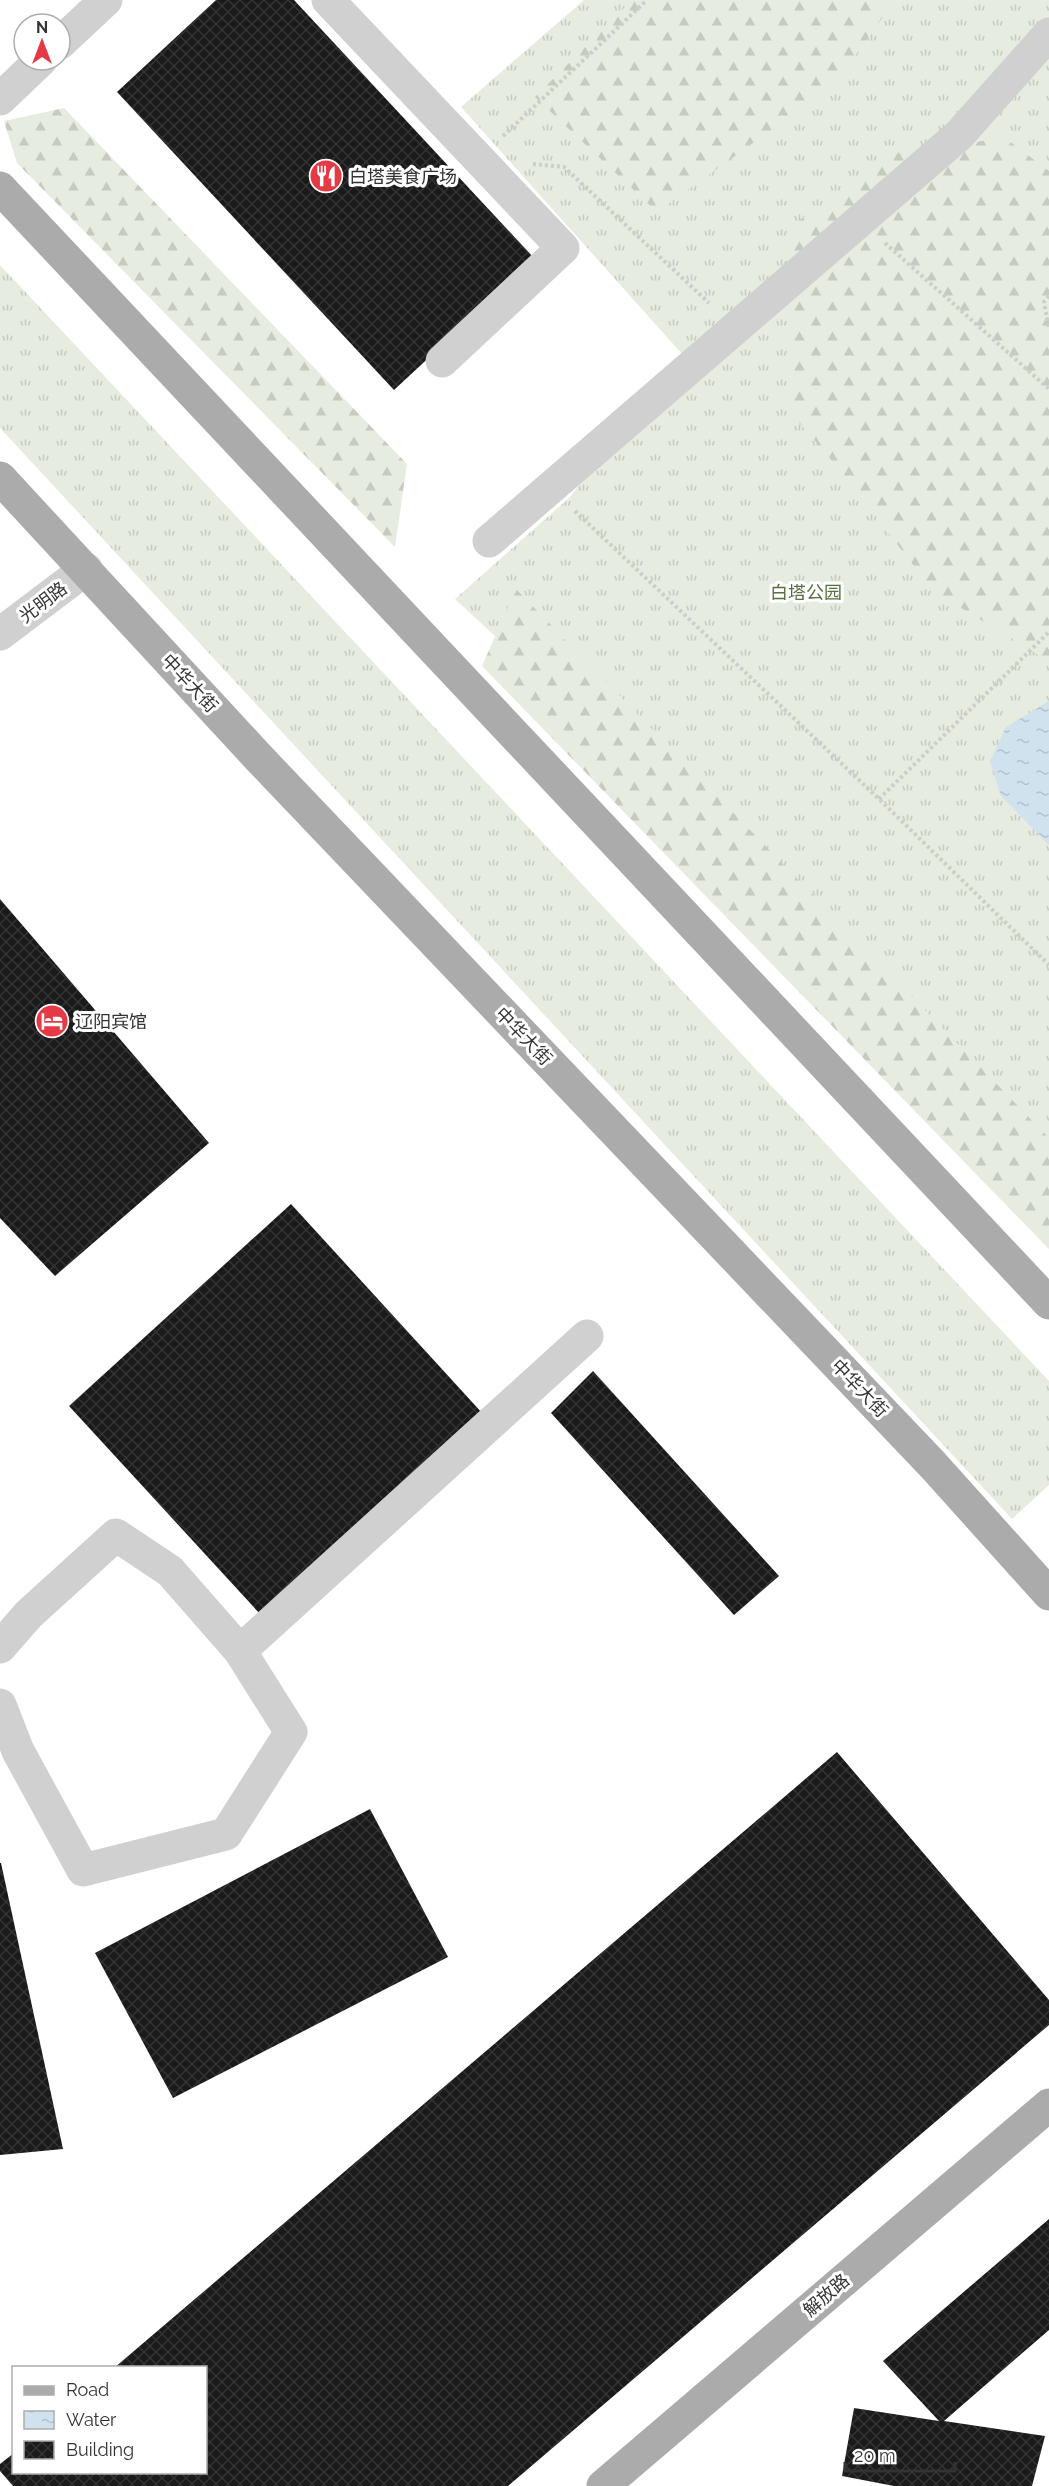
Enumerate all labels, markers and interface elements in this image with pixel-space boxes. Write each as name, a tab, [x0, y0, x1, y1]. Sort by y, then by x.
north arrow	[12, 12, 72, 72]
text: N	[36, 18, 48, 37]
restaurant icon: 白塔美食广场	[308, 158, 344, 194]
place label: 白塔美食广场	[349, 166, 457, 187]
street label: 光明路	[15, 577, 71, 627]
park label: 白塔公园	[770, 582, 842, 603]
street label: 中华大街	[158, 650, 222, 716]
hotel icon: 辽阳宾馆	[34, 1003, 70, 1039]
street label: 中华大街	[491, 1003, 557, 1069]
place label: 辽阳宾馆	[75, 1011, 147, 1032]
street label: 中华大街	[827, 1355, 893, 1421]
street label: 解放路	[799, 2269, 853, 2321]
legend	[12, 2366, 207, 2474]
text: Road	[66, 2379, 109, 2400]
text: Water	[66, 2409, 117, 2430]
scale bar	[845, 2435, 954, 2473]
text: Building	[66, 2439, 134, 2460]
text: 20 m	[854, 2445, 896, 2466]

